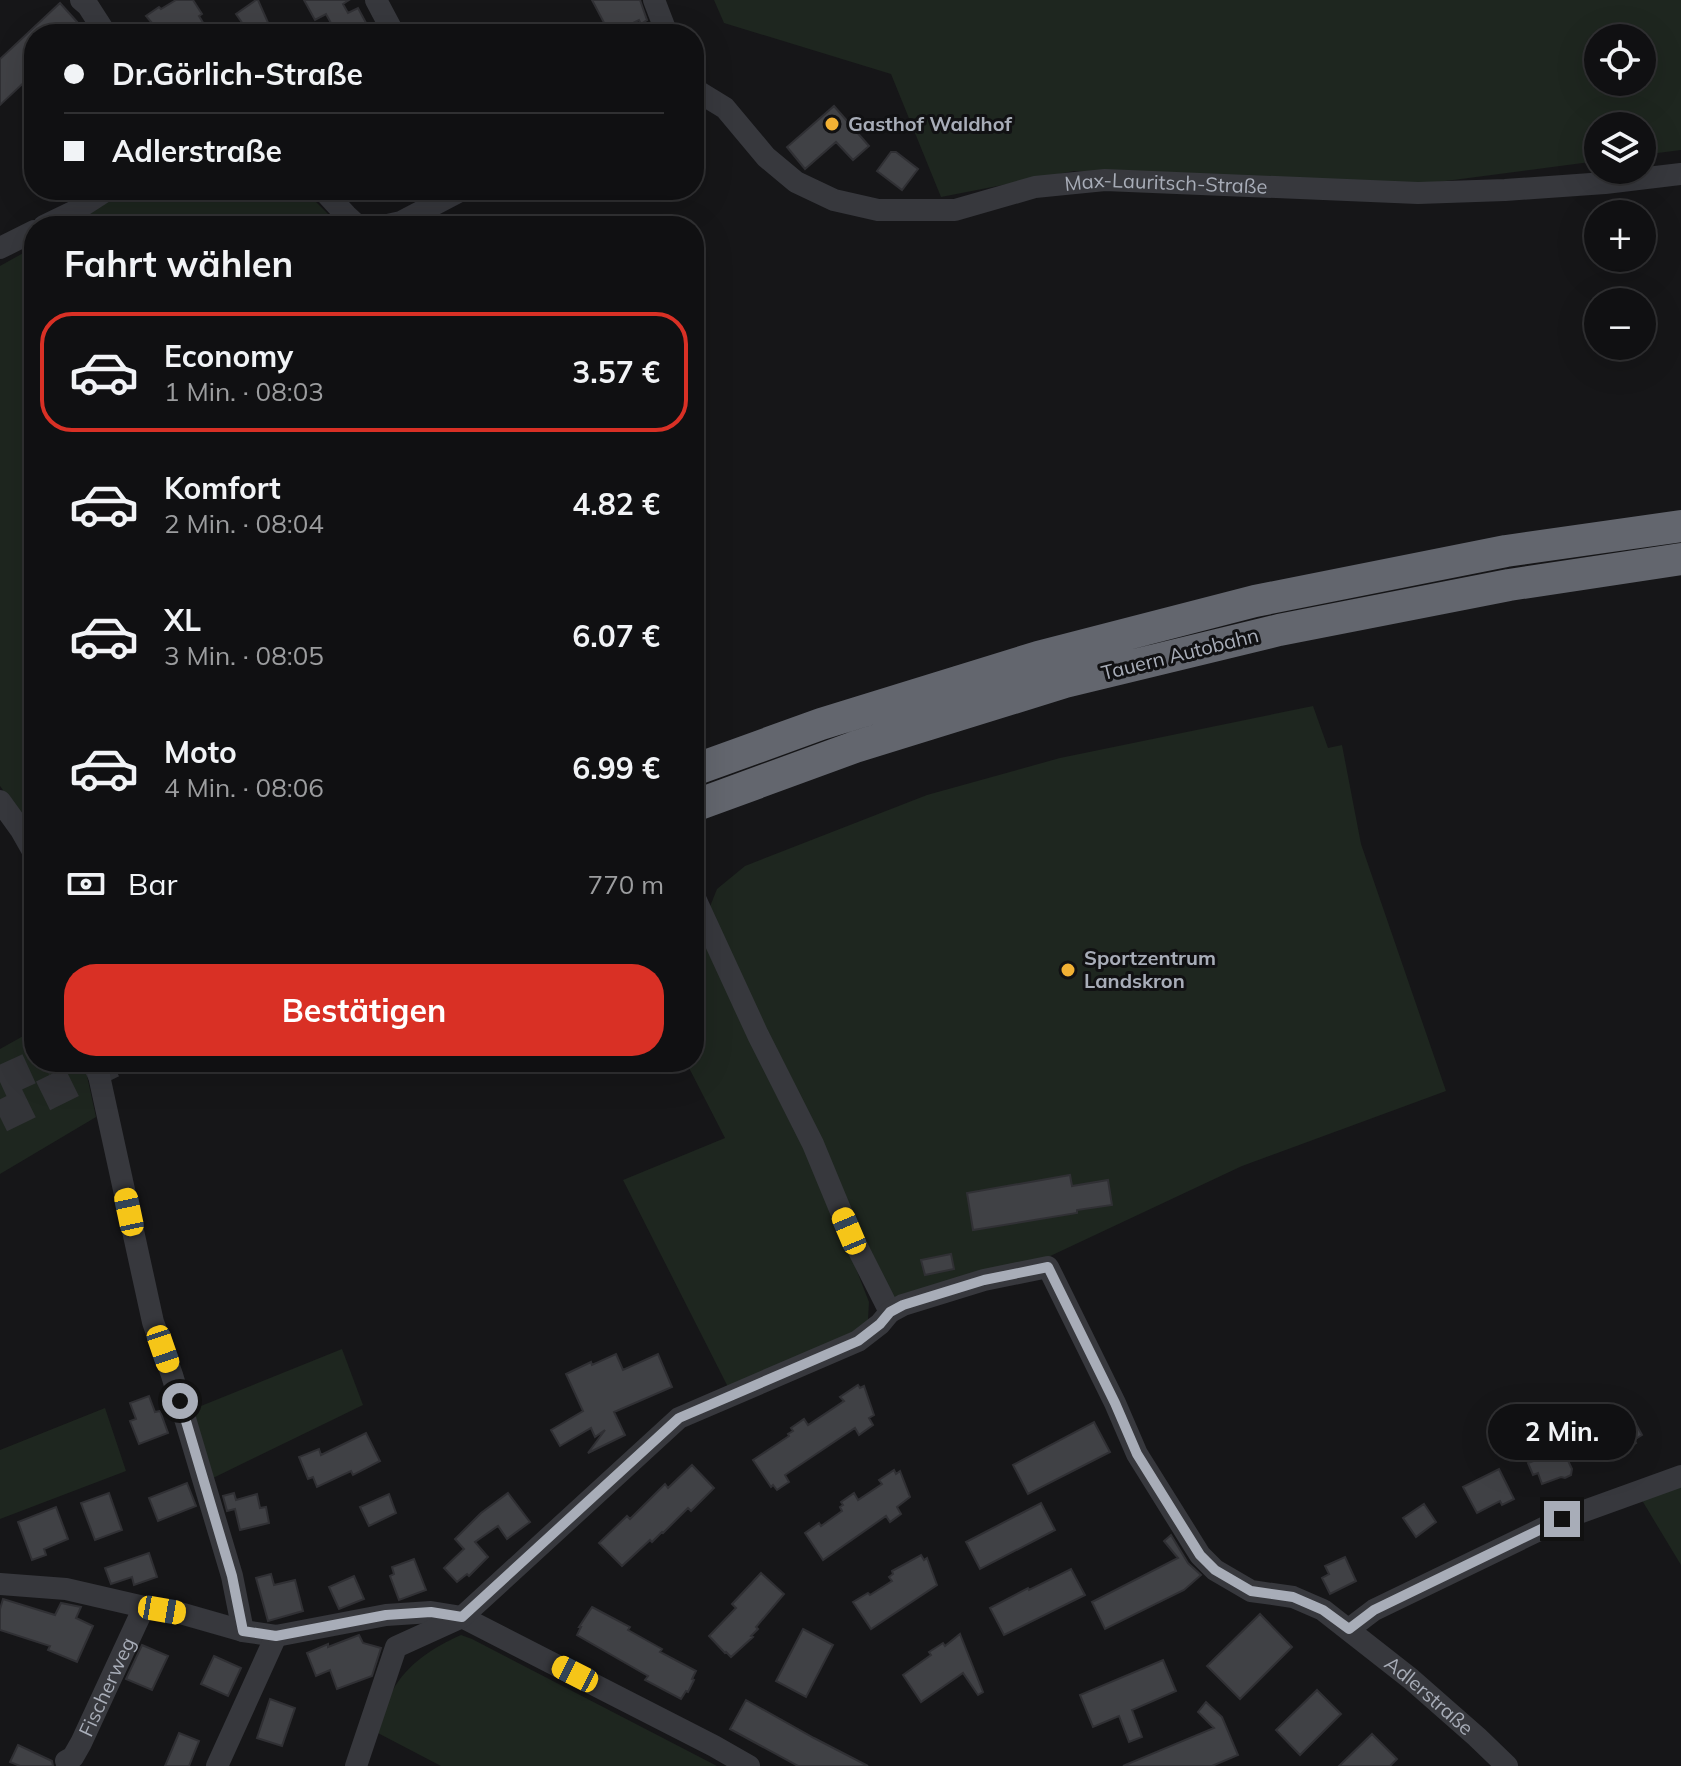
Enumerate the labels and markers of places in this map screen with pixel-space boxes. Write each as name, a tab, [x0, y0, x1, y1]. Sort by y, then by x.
place label: Gasthof Waldhof	[848, 111, 1012, 136]
marker: Gasthof Waldhof	[823, 115, 841, 133]
place label: Sportzentrum Landskron	[1084, 945, 1216, 993]
marker: Sportzentrum Landskron	[1059, 961, 1077, 979]

